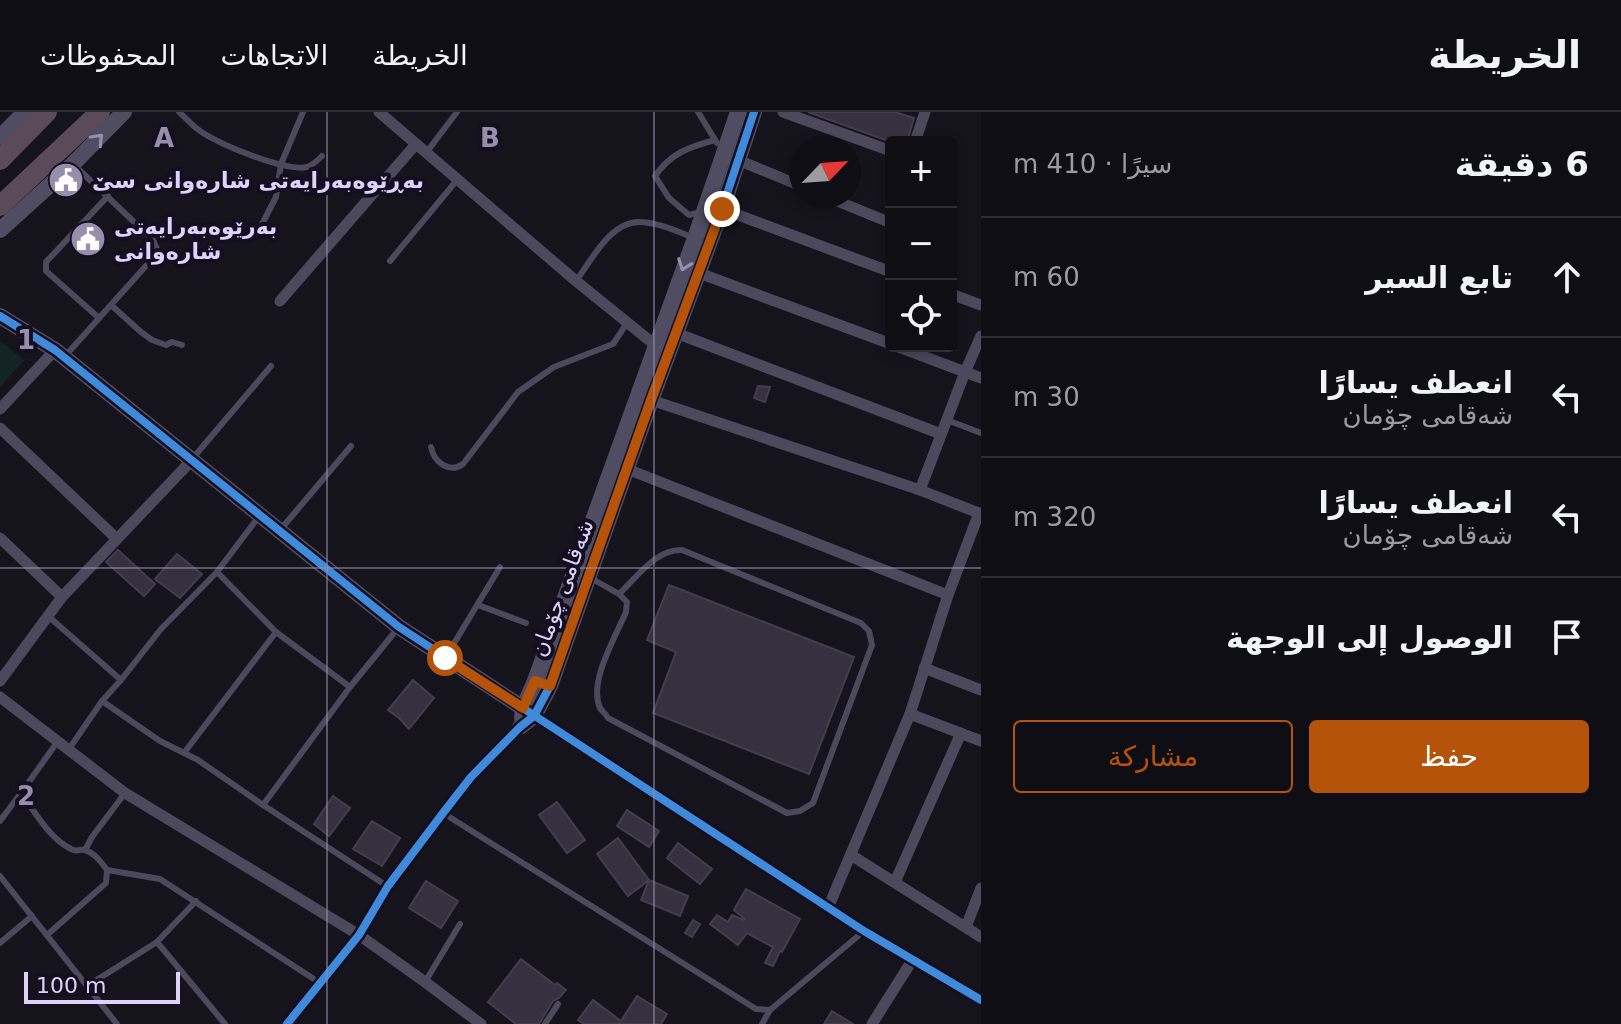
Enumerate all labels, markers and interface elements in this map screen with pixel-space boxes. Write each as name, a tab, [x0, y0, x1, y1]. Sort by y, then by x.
text: الخريطة	[1428, 33, 1581, 77]
text: المحفوظات	[40, 39, 176, 72]
text: الاتجاهات	[220, 39, 328, 72]
text: الخريطة	[372, 39, 468, 72]
text: A	[154, 123, 174, 153]
text: B	[480, 123, 500, 153]
one-way arrow	[89, 134, 103, 148]
north arrow	[789, 136, 861, 208]
map controls	[885, 136, 957, 352]
button: +	[885, 136, 957, 208]
text: 6 دقيقة	[1455, 144, 1589, 184]
text: سيرًا · 410 m	[1013, 149, 1172, 179]
public building icon: بەڕێوەبەرایەتی شارەوانی سێ	[47, 161, 85, 199]
place label: بەڕێوەبەرایەتی شارەوانی سێ	[92, 168, 424, 194]
route end	[704, 191, 740, 227]
button: −	[885, 208, 957, 280]
place label: بەرێوەبەرایەتی شارەوانی	[114, 214, 277, 265]
public building icon: بەرێوەبەرایەتی شارەوانی	[69, 220, 107, 258]
icon: ahead	[1545, 255, 1589, 299]
one-way arrow	[678, 257, 694, 271]
text: تابع السير	[1365, 260, 1513, 295]
text: 60 m	[1013, 262, 1080, 292]
button: locate	[885, 280, 957, 352]
text: 1	[17, 325, 35, 355]
text: انعطف يسارًا	[1319, 365, 1513, 400]
icon: left	[1545, 375, 1589, 419]
text: 30 m	[1013, 382, 1080, 412]
text: شەقامی چۆمان	[1343, 400, 1513, 430]
text: انعطف يسارًا	[1319, 485, 1513, 520]
icon: left	[1545, 495, 1589, 539]
text: 320 m	[1013, 502, 1096, 532]
street label: شەقامی چۆمان	[526, 516, 598, 660]
text: شەقامی چۆمان	[1343, 520, 1513, 550]
icon: arrive	[1545, 615, 1589, 659]
text: الوصول إلى الوجهة	[1226, 620, 1513, 655]
route start	[427, 640, 463, 676]
button: مشاركة	[1013, 720, 1293, 793]
button: حفظ	[1309, 720, 1589, 793]
text: 2	[17, 781, 35, 811]
scale bar	[24, 968, 180, 1004]
text: 100 m	[36, 973, 106, 998]

